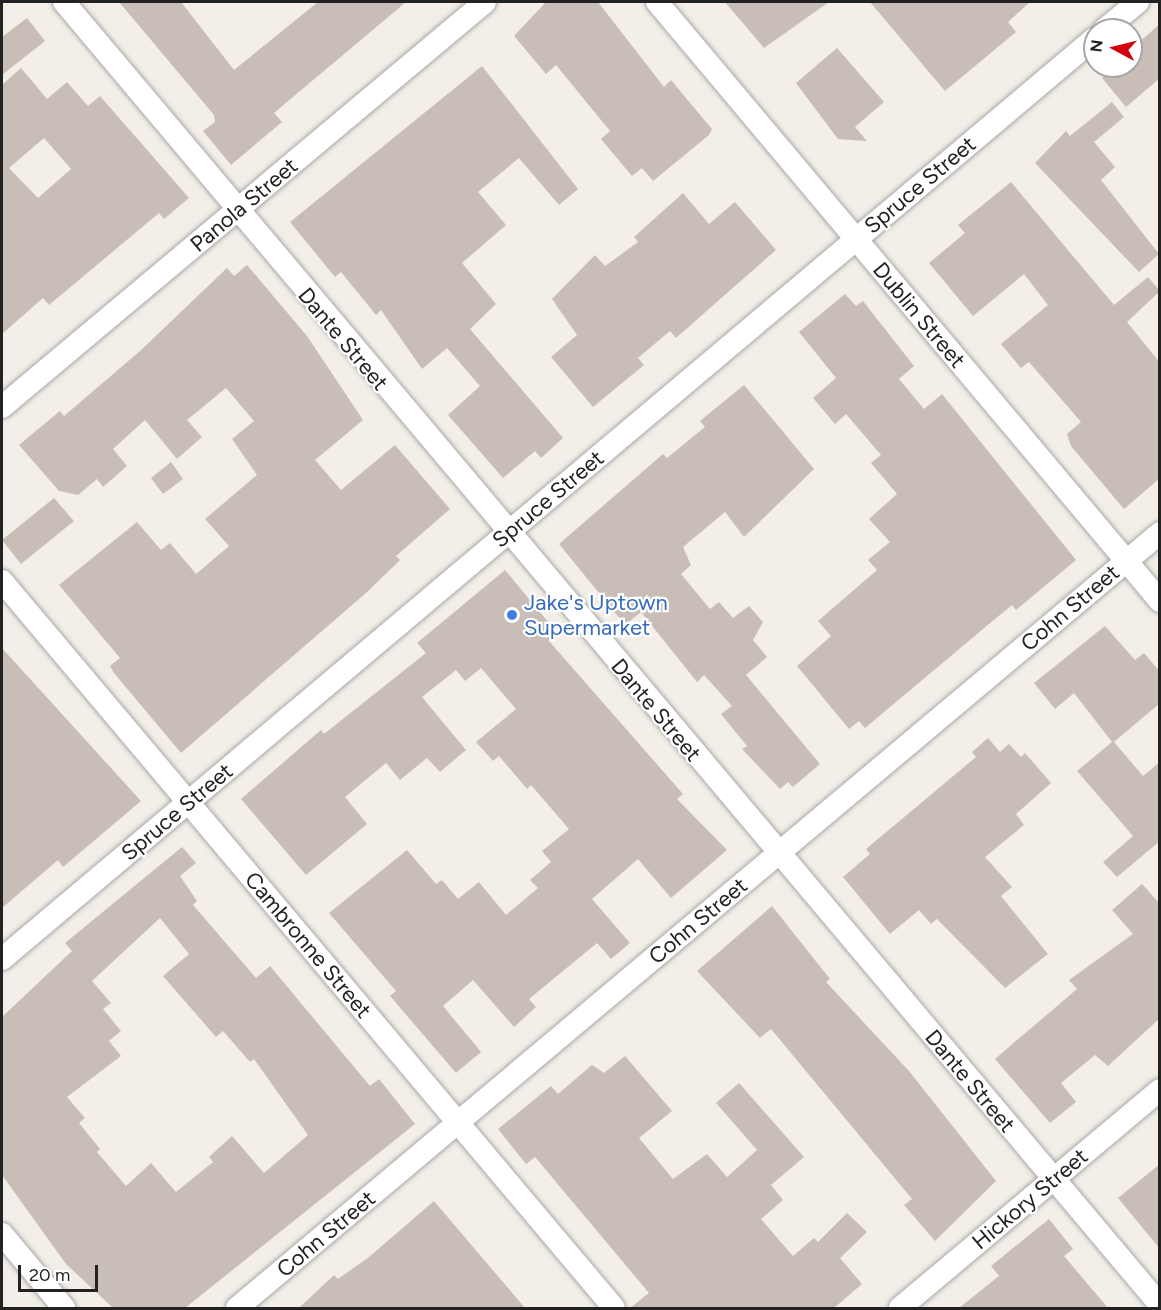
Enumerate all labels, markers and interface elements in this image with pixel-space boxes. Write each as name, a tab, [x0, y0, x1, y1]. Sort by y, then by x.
north arrow	[1083, 18, 1143, 78]
text: N	[1086, 39, 1107, 53]
street label: Spruce Street	[859, 131, 981, 239]
street label: Panola Street	[185, 153, 303, 257]
street label: Dublin Street	[867, 257, 971, 373]
street label: Dante Street	[292, 282, 394, 396]
street label: Spruce Street	[487, 445, 609, 553]
street label: Cohn Street	[1015, 559, 1125, 657]
place label: Jake's Uptown Supermarket	[524, 589, 668, 640]
marker: Jake's Uptown Supermarket	[505, 608, 519, 622]
street label: Dante Street	[605, 653, 707, 767]
street label: Spruce Street	[116, 758, 238, 866]
street label: Cambronne Street	[239, 867, 377, 1023]
street label: Cohn Street	[643, 872, 753, 970]
street label: Dante Street	[919, 1024, 1021, 1138]
street label: Hickory Street	[967, 1143, 1093, 1255]
street label: Cohn Street	[271, 1185, 381, 1283]
scale bar	[21, 1253, 100, 1291]
text: 20 m	[29, 1264, 70, 1286]

